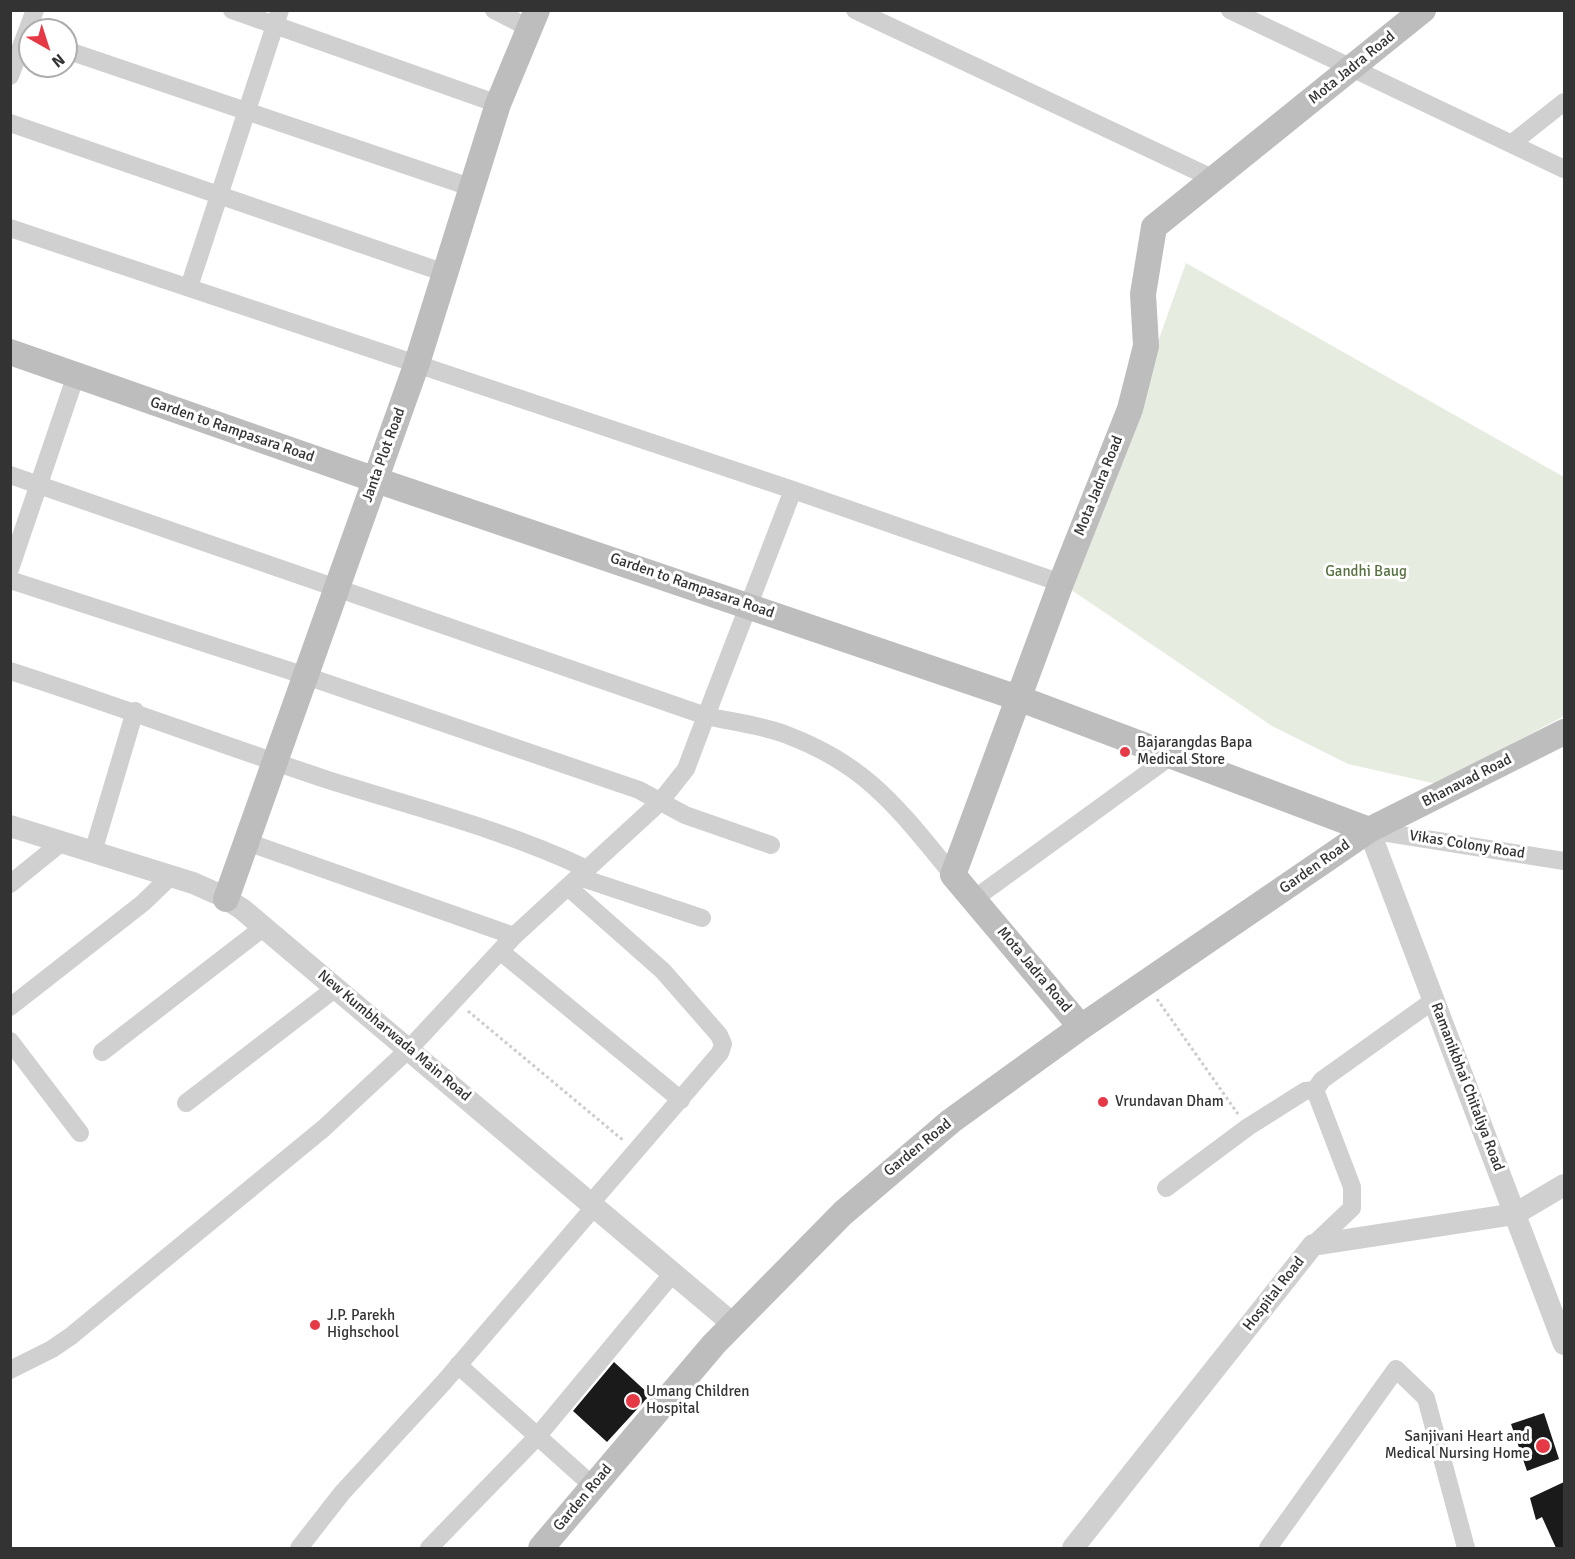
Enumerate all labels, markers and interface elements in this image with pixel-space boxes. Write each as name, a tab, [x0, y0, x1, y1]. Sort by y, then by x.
north arrow	[18, 18, 78, 78]
street label: Mota Jadra Road	[1305, 28, 1399, 108]
text: N	[47, 49, 69, 72]
street label: Garden to Rampasara Road	[148, 393, 316, 467]
street label: Janta Plot Road	[359, 405, 409, 505]
street label: Mota Jadra Road	[1071, 433, 1127, 539]
street label: Garden to Rampasara Road	[608, 549, 776, 623]
park label: Gandhi Baug	[1325, 563, 1407, 581]
place label: Bajarangdas Bapa Medical Store	[1137, 734, 1252, 769]
marker: Bajarangdas Bapa Medical Store	[1118, 745, 1132, 759]
street label: Bhanavad Road	[1419, 751, 1515, 811]
street label: Vikas Colony Road	[1408, 827, 1526, 863]
street label: Garden Road	[1276, 836, 1354, 898]
street label: Mota Jadra Road	[993, 924, 1075, 1016]
street label: New Kumbharwada Main Road	[314, 967, 474, 1105]
street label: Ramanikbhai Chitaliya Road	[1427, 1000, 1507, 1174]
place label: Vrundavan Dham	[1115, 1093, 1224, 1111]
marker: Vrundavan Dham	[1096, 1095, 1110, 1109]
street label: Garden Road	[881, 1115, 955, 1181]
street label: Hospital Road	[1239, 1253, 1309, 1335]
place label: J.P. Parekh Highschool	[327, 1307, 399, 1342]
marker: J.P. Parekh Highschool	[308, 1318, 322, 1332]
place label: Umang Children Hospital	[646, 1383, 749, 1418]
marker: Umang Children Hospital	[624, 1392, 642, 1410]
place label: Sanjivani Heart and Medical Nursing Home	[1385, 1428, 1530, 1463]
marker: Sanjivani Heart and Medical Nursing Home	[1534, 1437, 1552, 1455]
street label: Garden Road	[550, 1461, 616, 1535]

